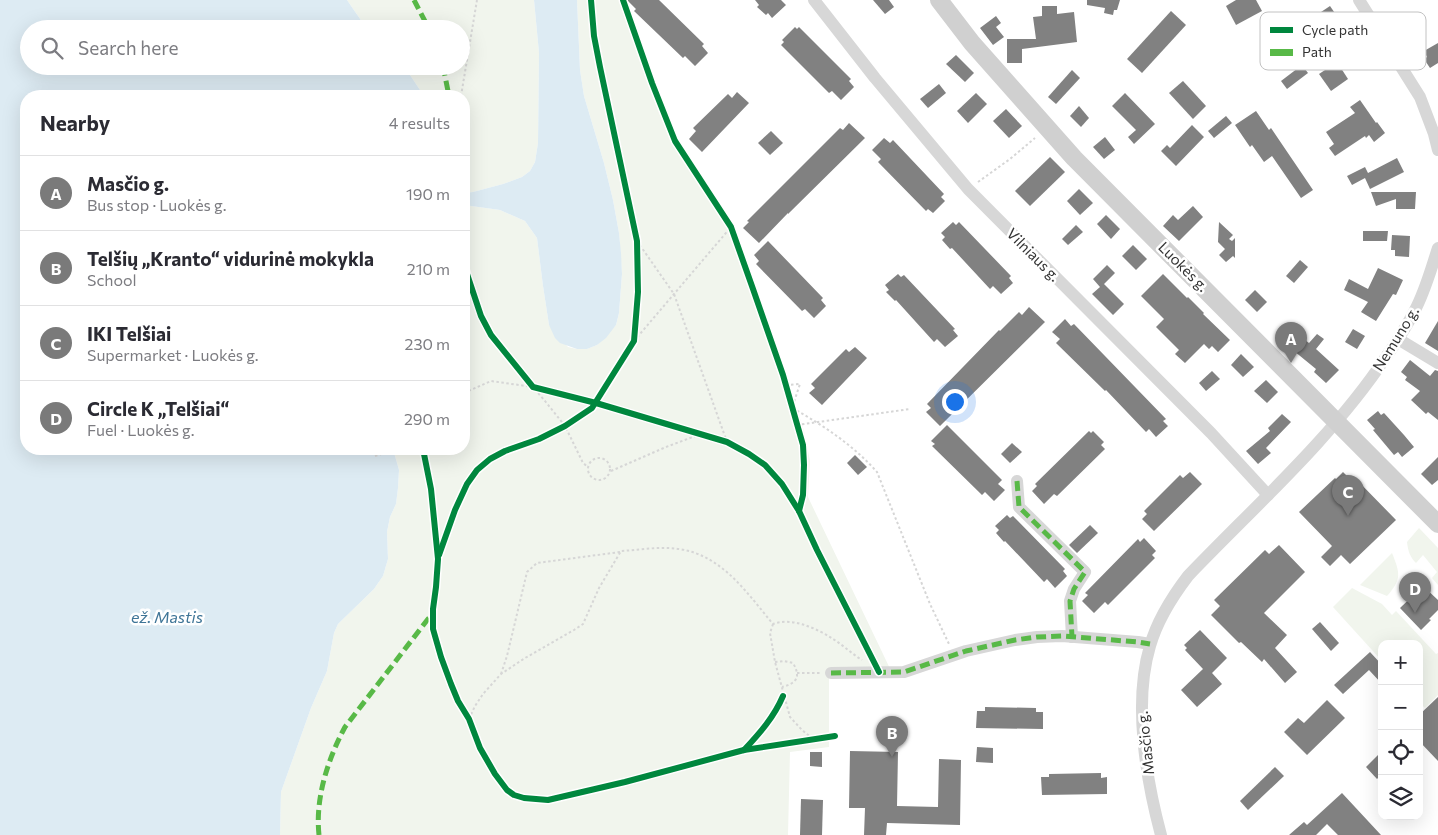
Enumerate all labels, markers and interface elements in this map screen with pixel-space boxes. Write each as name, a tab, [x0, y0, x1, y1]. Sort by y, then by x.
legend	[1260, 12, 1426, 70]
search box	[20, 20, 470, 75]
text: Cycle path	[1302, 21, 1368, 38]
icon: search	[38, 34, 66, 62]
text: Search here	[78, 36, 178, 59]
text: Path	[1302, 43, 1332, 60]
text: Nearby	[40, 110, 110, 135]
text: 4 results	[389, 113, 450, 132]
text: Masčio g.	[87, 172, 169, 195]
text: A	[50, 184, 62, 203]
text: 190 m	[406, 184, 450, 203]
text: Bus stop · Luokės g.	[87, 195, 226, 214]
street label: Vilniaus g.	[1003, 224, 1064, 285]
street label: Luokės g.	[1155, 238, 1212, 295]
text: Telšių „Kranto“ vidurinė mokykla	[87, 247, 374, 270]
text: B	[51, 259, 61, 278]
text: 210 m	[407, 259, 450, 278]
text: School	[87, 270, 137, 289]
street label: Nemuno g.	[1368, 303, 1422, 374]
text: IKI Telšiai	[87, 322, 171, 345]
pin: A	[1275, 322, 1307, 363]
text: C	[51, 334, 61, 353]
text: 230 m	[405, 334, 450, 353]
text: Supermarket · Luokės g.	[87, 345, 259, 364]
your location	[942, 389, 968, 415]
text: Circle K „Telšiai“	[87, 397, 229, 420]
text: D	[50, 409, 62, 428]
text: 290 m	[404, 409, 450, 428]
text: Fuel · Luokės g.	[87, 420, 194, 439]
pin: C	[1332, 475, 1364, 516]
pin: D	[1399, 572, 1431, 613]
water label: ež. Mastis	[131, 607, 203, 626]
map controls	[1378, 640, 1423, 820]
button: +	[1378, 640, 1423, 685]
button: −	[1378, 685, 1423, 730]
street label: Masčio g.	[1133, 711, 1157, 776]
pin: B	[876, 716, 908, 757]
button: locate	[1378, 730, 1423, 775]
button: layers	[1378, 775, 1423, 820]

